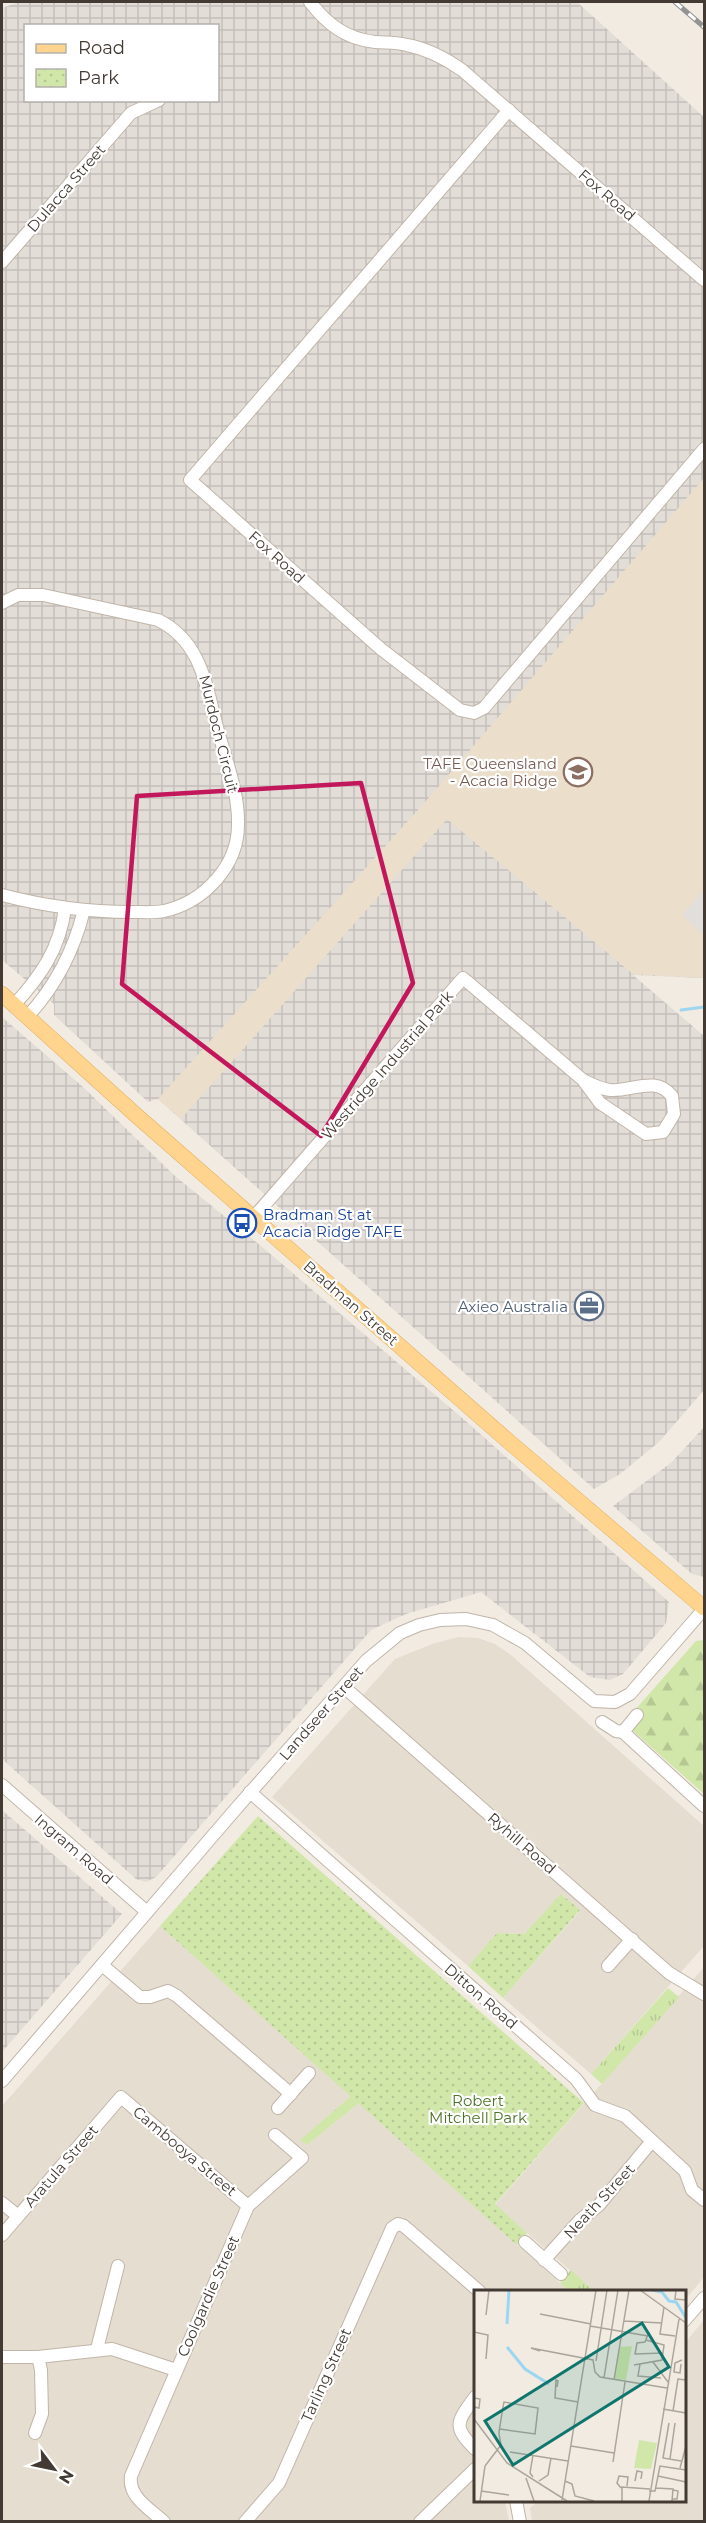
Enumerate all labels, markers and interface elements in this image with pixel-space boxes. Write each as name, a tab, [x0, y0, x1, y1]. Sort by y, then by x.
legend	[24, 24, 219, 102]
text: Road	[78, 37, 125, 59]
text: Park	[78, 67, 119, 89]
street label: Dulacca Street	[23, 140, 109, 236]
street label: Fox Road	[575, 165, 639, 225]
street label: Fox Road	[245, 527, 309, 587]
street label: Murdoch Circuit	[195, 673, 243, 795]
place label: TAFE Queensland - Acacia Ridge	[423, 754, 557, 790]
school or university icon: TAFE Queensland - Acacia Ridge	[562, 756, 594, 788]
street label: Westridge Industrial Park	[317, 987, 457, 1143]
place label: Bradman St at Acacia Ridge TAFE	[263, 1205, 403, 1241]
bus stop icon: Bradman St at Acacia Ridge TAFE	[226, 1207, 258, 1239]
street label: Bradman Street	[300, 1256, 402, 1350]
office icon: Axieo Australia	[573, 1290, 605, 1322]
place label: Axieo Australia	[458, 1297, 568, 1316]
street label: Landseer Street	[275, 1662, 367, 1764]
street label: Ryhill Road	[484, 1808, 560, 1878]
street label: Ingram Road	[31, 1810, 117, 1888]
street label: Ditton Road	[441, 1959, 521, 2033]
park label: Robert Mitchell Park	[429, 2091, 527, 2127]
street label: Cambooya Street	[129, 2102, 241, 2200]
street label: Aratula Street	[20, 2121, 102, 2211]
street label: Neath Street	[560, 2160, 638, 2242]
street label: Coolgardie Street	[173, 2232, 243, 2360]
inset map	[474, 2290, 685, 2502]
street label: Tarling Street	[297, 2325, 355, 2425]
north arrow	[24, 2439, 84, 2499]
text: N	[55, 2466, 78, 2487]

